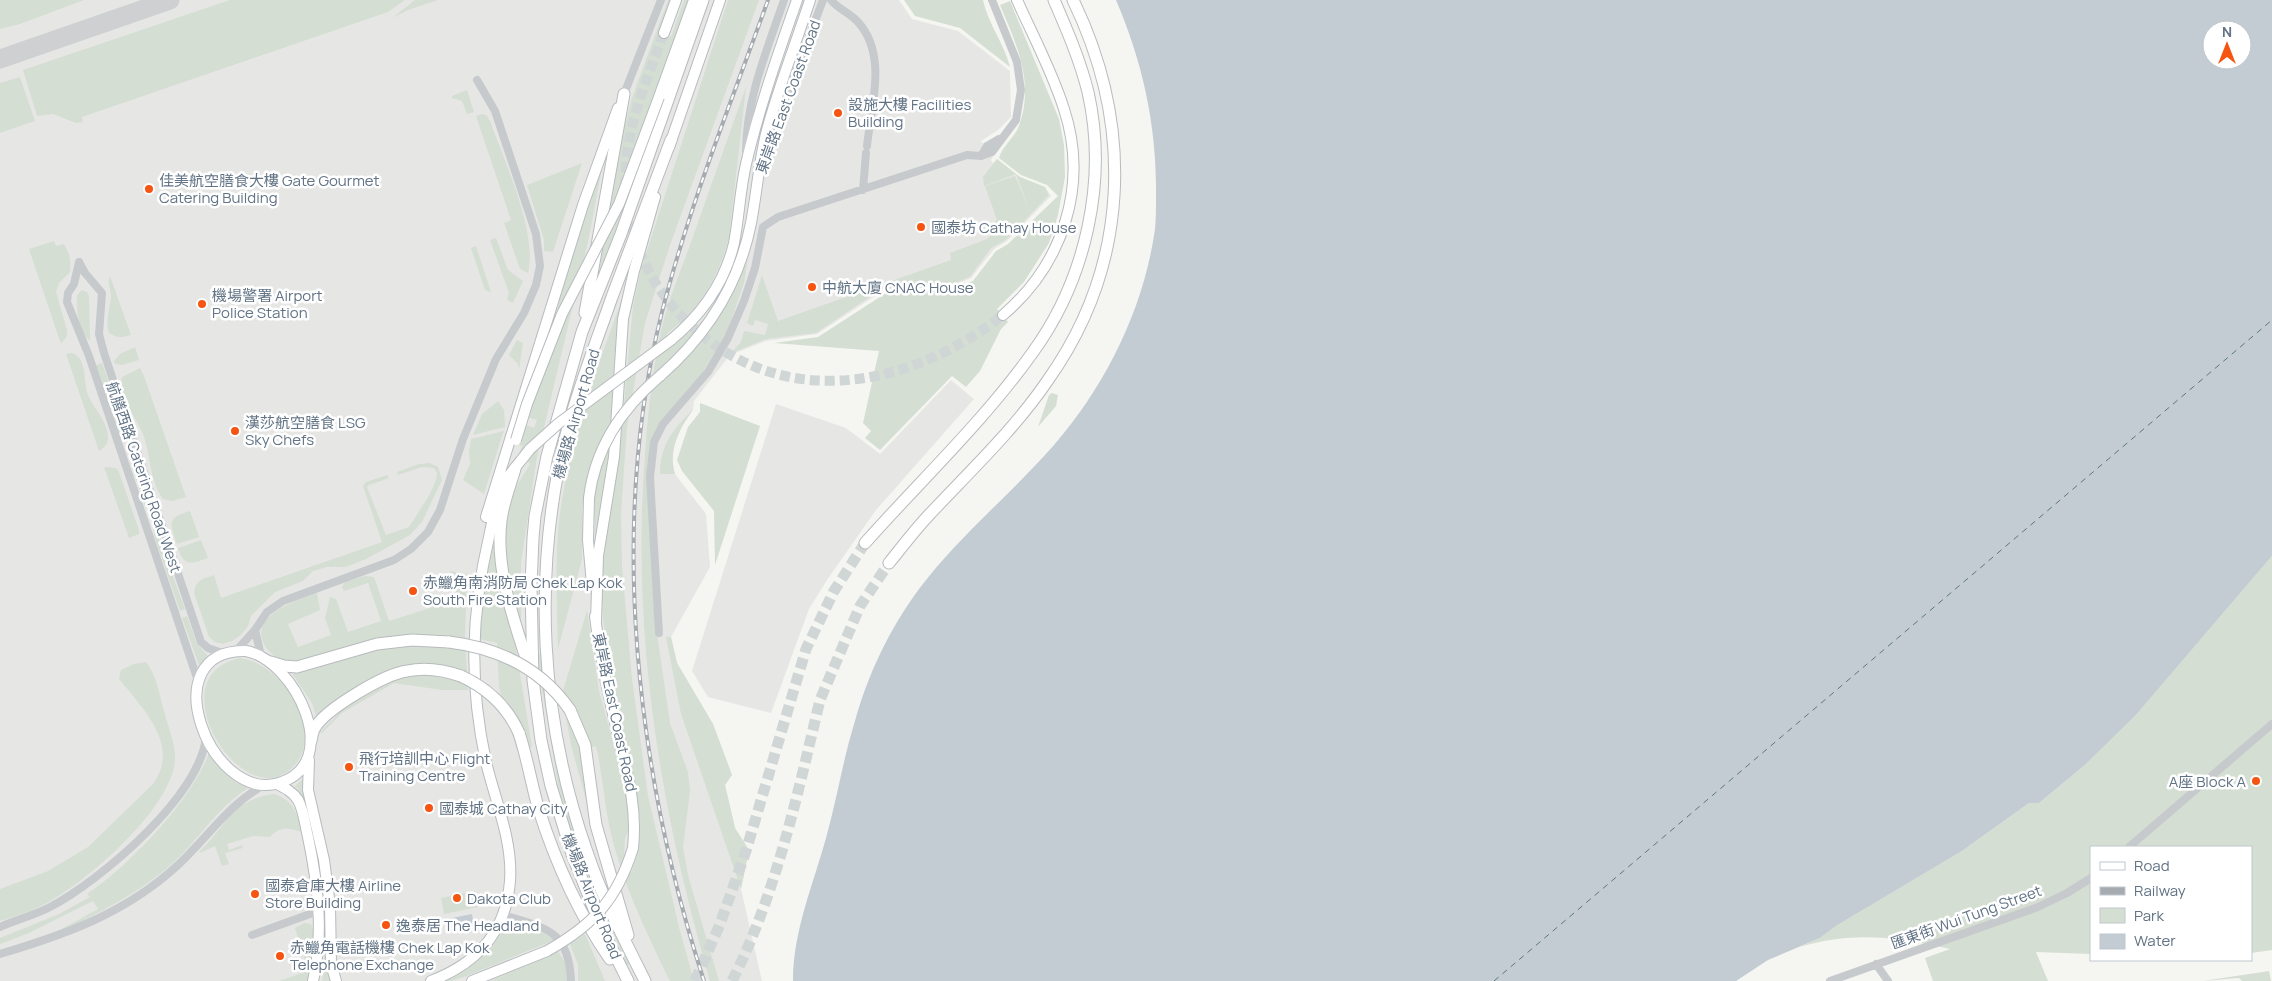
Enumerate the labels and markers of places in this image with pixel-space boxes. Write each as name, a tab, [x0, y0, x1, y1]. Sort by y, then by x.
place label: 設施大樓 Facilities Building	[848, 94, 971, 132]
marker: 設施大樓 Facilities Building	[832, 107, 844, 119]
place label: 佳美航空膳食大樓 Gate Gourmet Catering Building	[159, 170, 380, 208]
marker: 佳美航空膳食大樓 Gate Gourmet Catering Building	[143, 183, 155, 195]
place label: 國泰坊 Cathay House	[931, 217, 1077, 238]
marker: 國泰坊 Cathay House	[915, 221, 927, 233]
place label: 中航大廈 CNAC House	[822, 277, 974, 298]
marker: 中航大廈 CNAC House	[806, 281, 818, 293]
place label: 機場警署 Airport Police Station	[212, 285, 323, 323]
marker: 機場警署 Airport Police Station	[196, 298, 208, 310]
place label: 漢莎航空膳食 LSG Sky Chefs	[245, 412, 366, 450]
marker: 漢莎航空膳食 LSG Sky Chefs	[229, 425, 241, 437]
place label: 赤鱲角南消防局 Chek Lap Kok South Fire Station	[423, 572, 623, 610]
marker: 赤鱲角南消防局 Chek Lap Kok South Fire Station	[407, 585, 419, 597]
place label: 飛行培訓中心 Flight Training Centre	[359, 748, 490, 786]
marker: 飛行培訓中心 Flight Training Centre	[343, 761, 355, 773]
place label: A座 Block A	[2169, 771, 2246, 792]
marker: A座 Block A	[2250, 775, 2262, 787]
place label: 國泰城 Cathay City	[439, 798, 568, 819]
marker: 國泰城 Cathay City	[423, 802, 435, 814]
place label: 國泰倉庫大樓 Airline Store Building	[265, 875, 401, 913]
marker: 國泰倉庫大樓 Airline Store Building	[249, 888, 261, 900]
place label: Dakota Club	[467, 888, 551, 909]
marker: Dakota Club	[451, 892, 463, 904]
place label: 逸泰居 The Headland	[396, 915, 539, 936]
marker: 逸泰居 The Headland	[380, 919, 392, 931]
place label: 赤鱲角電話機樓 Chek Lap Kok Telephone Exchange	[290, 937, 490, 975]
marker: 赤鱲角電話機樓 Chek Lap Kok Telephone Exchange	[274, 950, 286, 962]

